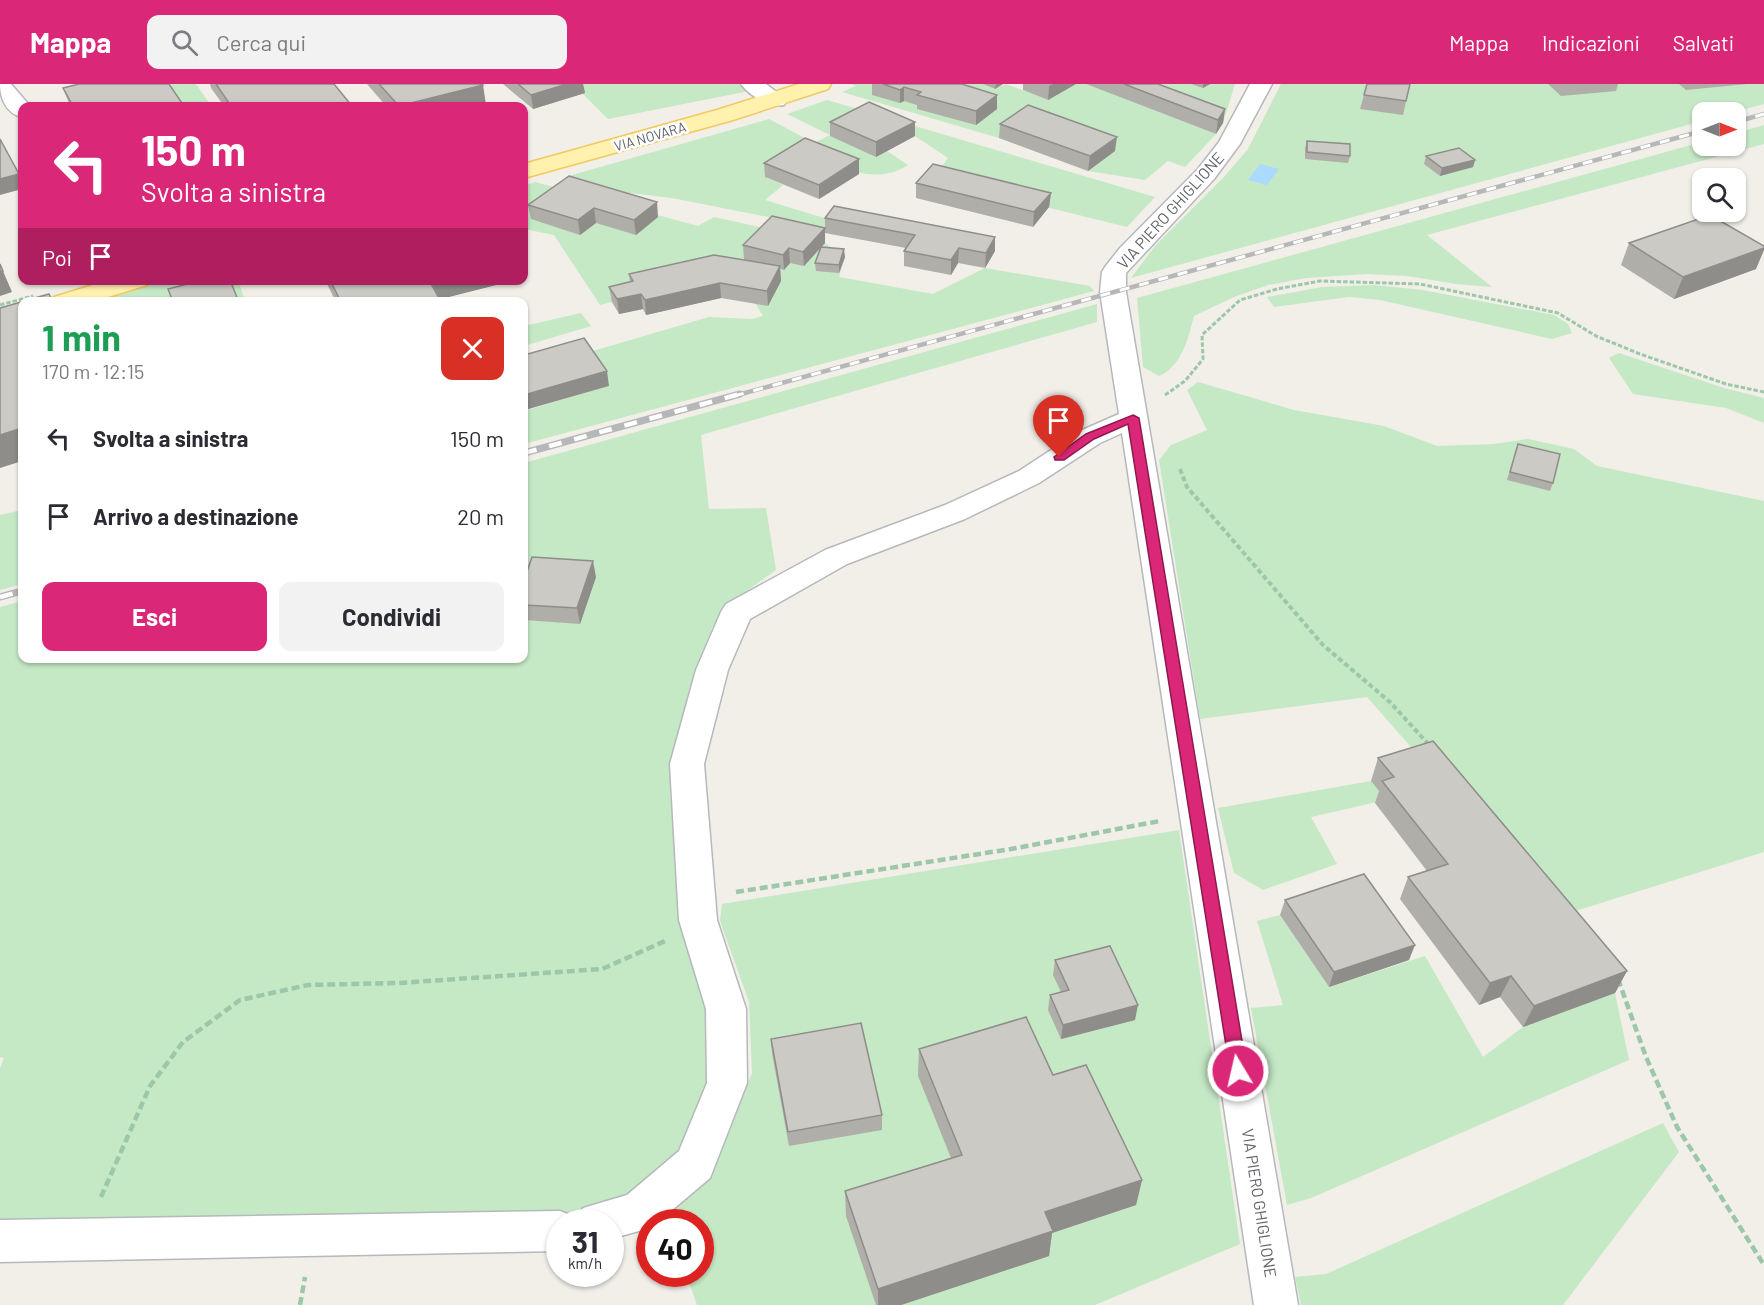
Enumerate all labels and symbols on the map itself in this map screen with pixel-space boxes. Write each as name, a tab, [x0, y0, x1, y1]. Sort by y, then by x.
north arrow	[1692, 102, 1746, 156]
street label: VIA NOVARA	[612, 117, 689, 154]
street label: VIA PIERO GHIGLIONE	[1113, 148, 1227, 272]
pin	[1033, 395, 1084, 457]
position arrow	[1206, 1039, 1270, 1103]
street label: VIA PIERO GHIGLIONE	[1239, 1127, 1281, 1279]
speed limit sign: 40	[636, 1209, 714, 1287]

